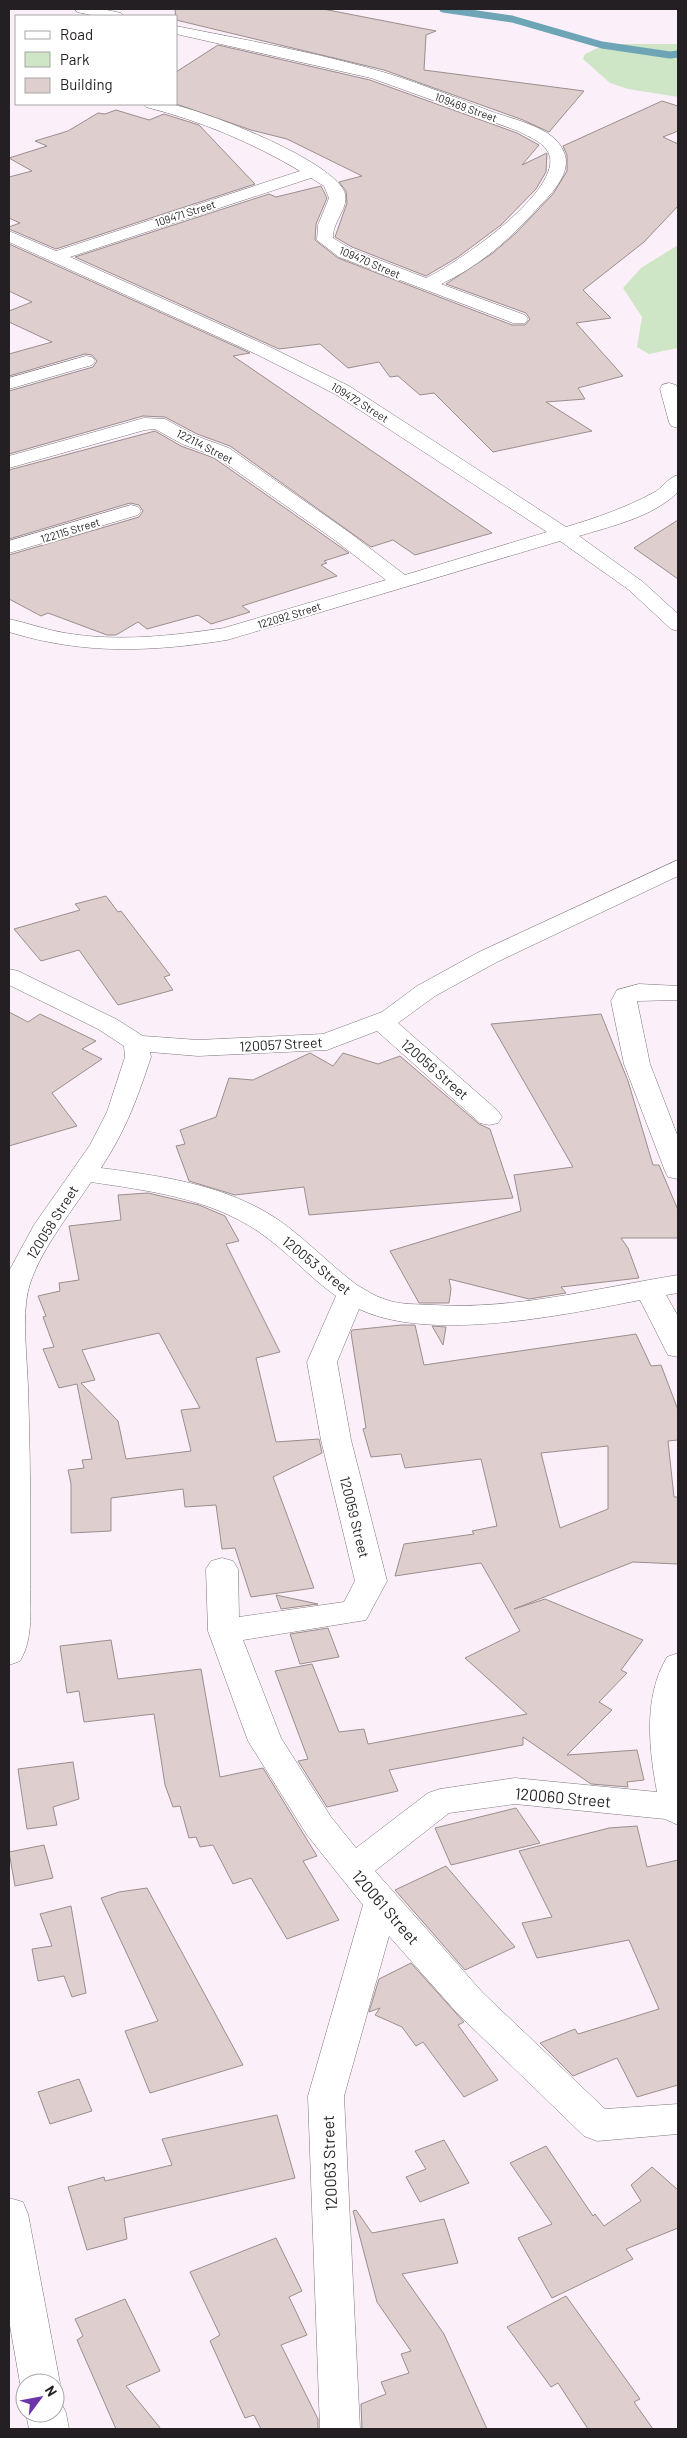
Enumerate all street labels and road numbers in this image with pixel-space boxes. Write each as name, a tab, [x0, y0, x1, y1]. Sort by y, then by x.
street label: 109469 Street	[433, 90, 499, 124]
street label: 109471 Street	[153, 197, 217, 229]
street label: 109470 Street	[337, 243, 403, 281]
street label: 109472 Street	[329, 379, 391, 425]
street label: 122114 Street	[175, 426, 235, 466]
street label: 122115 Street	[39, 515, 101, 545]
street label: 122092 Street	[256, 599, 322, 631]
street label: 120057 Street	[239, 1033, 323, 1055]
street label: 120056 Street	[398, 1035, 472, 1103]
street label: 120058 Street	[23, 1182, 81, 1262]
street label: 120053 Street	[279, 1232, 355, 1298]
street label: 120059 Street	[337, 1474, 373, 1560]
street label: 120060 Street	[514, 1783, 612, 1811]
street label: 120061 Street	[348, 1866, 424, 1948]
street label: 120063 Street	[318, 2115, 340, 2211]

